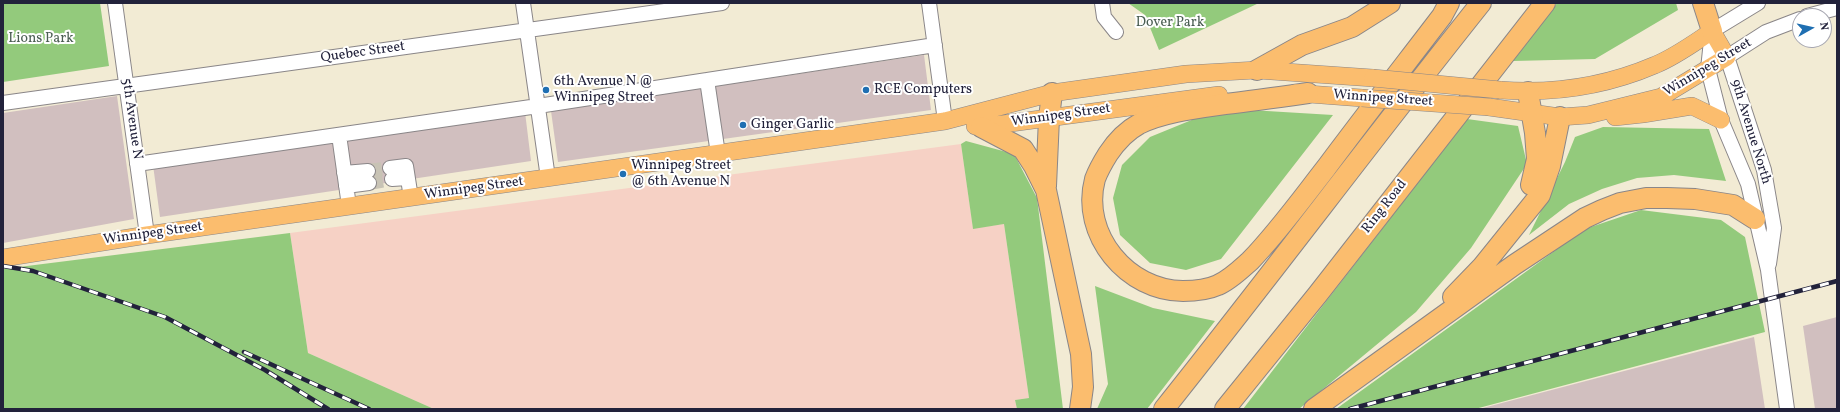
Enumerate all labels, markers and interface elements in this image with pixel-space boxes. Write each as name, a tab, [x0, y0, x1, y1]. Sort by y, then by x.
north arrow	[1792, 8, 1832, 48]
park label: Dover Park	[1136, 15, 1204, 31]
text: N	[1815, 21, 1831, 31]
park label: Lions Park	[8, 31, 74, 47]
street label: Winnipeg Street	[1661, 35, 1755, 101]
street label: Quebec Street	[320, 39, 406, 67]
place label: 6th Avenue N @ Winnipeg Street	[554, 74, 654, 106]
street label: 5th Avenue N	[117, 77, 145, 161]
street label: 9th Avenue North	[1726, 77, 1774, 187]
place label: RCE Computers	[874, 82, 972, 98]
marker: 6th Avenue N @ Winnipeg Street	[541, 85, 551, 95]
marker: RCE Computers	[861, 85, 871, 95]
street label: Winnipeg Street	[1332, 87, 1434, 111]
street label: Winnipeg Street	[1010, 101, 1112, 131]
place label: Ginger Garlic	[751, 117, 834, 133]
marker: Ginger Garlic	[738, 120, 748, 130]
place label: Winnipeg Street @ 6th Avenue N	[631, 158, 731, 190]
marker: Winnipeg Street @ 6th Avenue N	[618, 169, 628, 179]
street label: Winnipeg Street	[423, 174, 525, 204]
street label: Ring Road	[1359, 177, 1411, 237]
street label: Winnipeg Street	[102, 219, 204, 249]

